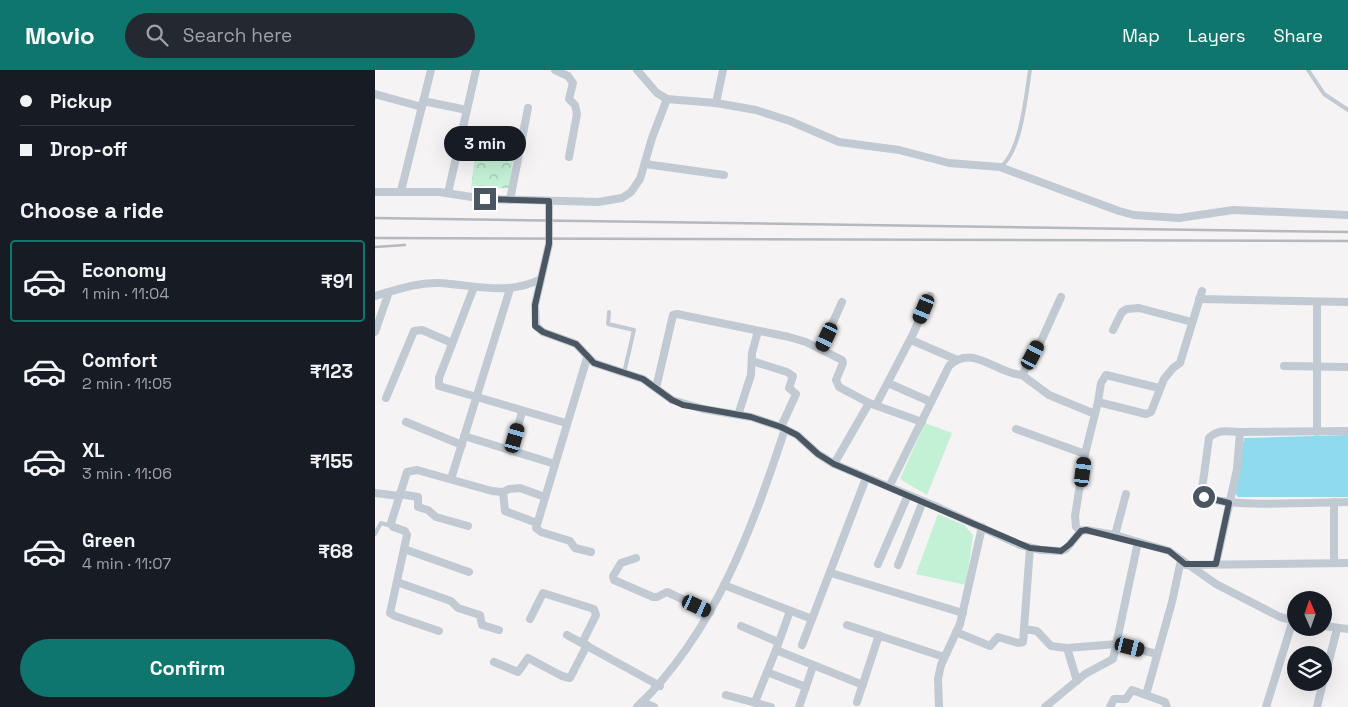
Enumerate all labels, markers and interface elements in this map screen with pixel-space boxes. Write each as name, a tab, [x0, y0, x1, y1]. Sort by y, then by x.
search box	[125, 13, 475, 58]
text: Movio	[25, 20, 95, 51]
icon: search	[143, 21, 171, 49]
text: Search here	[183, 23, 292, 48]
text: Map	[1122, 24, 1160, 47]
text: Layers	[1188, 24, 1245, 47]
text: Share	[1273, 24, 1323, 47]
text: Pickup	[50, 89, 112, 114]
callout: 3 min	[444, 126, 526, 162]
text: 3 min	[464, 133, 506, 154]
text: Drop-off	[50, 137, 128, 162]
route end	[474, 188, 496, 210]
text: Choose a ride	[20, 196, 164, 224]
text: Economy	[82, 258, 166, 283]
icon: car	[22, 259, 67, 304]
text: ₹91	[321, 269, 353, 294]
text: 1 min · 11:04	[82, 283, 169, 304]
car	[911, 292, 936, 326]
car	[813, 320, 840, 354]
car	[1019, 338, 1046, 372]
text: Comfort	[82, 348, 158, 373]
icon: car	[22, 349, 67, 394]
text: ₹123	[310, 359, 353, 384]
text: 2 min · 11:05	[82, 373, 172, 394]
car	[503, 422, 526, 454]
text: XL	[82, 438, 105, 463]
icon: car	[22, 439, 67, 484]
text: ₹155	[310, 449, 353, 474]
car	[1073, 456, 1092, 488]
text: 3 min · 11:06	[82, 463, 172, 484]
route start	[1193, 486, 1215, 508]
text: Green	[82, 528, 135, 553]
icon: car	[22, 529, 67, 574]
text: ₹68	[318, 539, 353, 564]
text: 4 min · 11:07	[82, 553, 171, 574]
north arrow	[1287, 591, 1333, 636]
map controls	[1287, 591, 1332, 691]
car	[680, 593, 713, 619]
car	[1113, 636, 1146, 658]
button: Confirm	[20, 639, 355, 697]
button: layers	[1287, 646, 1332, 691]

